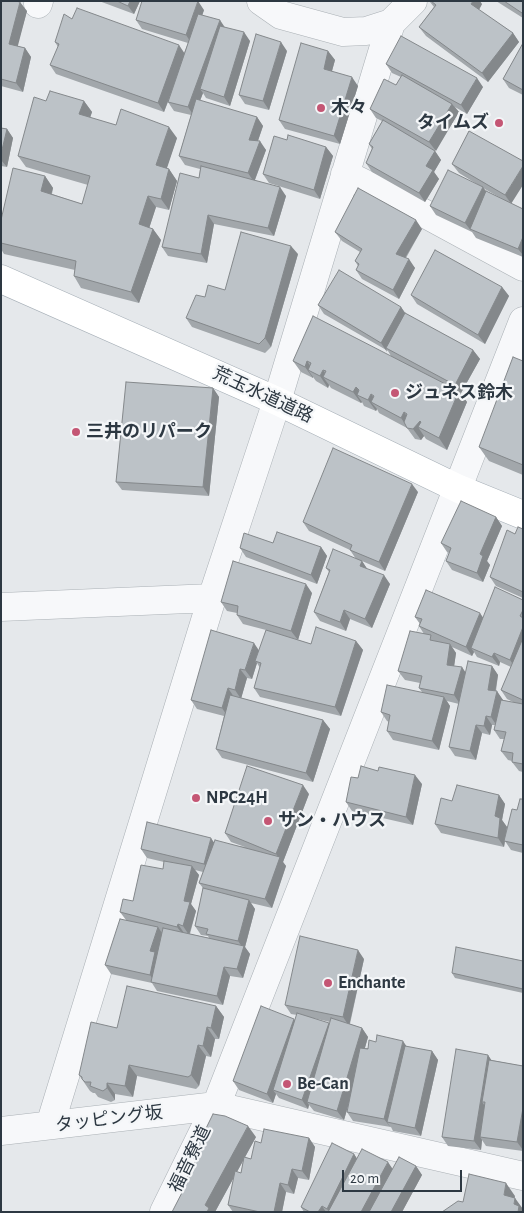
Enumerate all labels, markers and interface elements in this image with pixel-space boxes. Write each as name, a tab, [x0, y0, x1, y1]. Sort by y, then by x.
place label: 木々	[331, 97, 367, 119]
marker: 木々	[315, 102, 327, 114]
place label: タイムズ	[417, 112, 489, 134]
marker: タイムズ	[493, 117, 505, 129]
street label: 荒玉水道道路	[209, 362, 317, 428]
place label: ジュネス鈴木	[405, 382, 513, 404]
marker: ジュネス鈴木	[389, 387, 401, 399]
place label: 三井のリパーク	[86, 421, 212, 443]
marker: 三井のリパーク	[70, 426, 82, 438]
place label: NPC24H	[206, 787, 268, 809]
marker: NPC24H	[190, 792, 202, 804]
place label: サン・ハウス	[278, 810, 386, 832]
marker: サン・ハウス	[262, 815, 274, 827]
place label: Enchante	[338, 972, 405, 994]
marker: Enchante	[322, 977, 334, 989]
place label: Be-Can	[297, 1073, 349, 1095]
marker: Be-Can	[281, 1078, 293, 1090]
street label: タッピング坂	[54, 1102, 164, 1136]
street label: 福音寮道	[165, 1122, 215, 1196]
scale bar	[344, 1160, 464, 1192]
text: 20 m	[350, 1171, 379, 1186]

